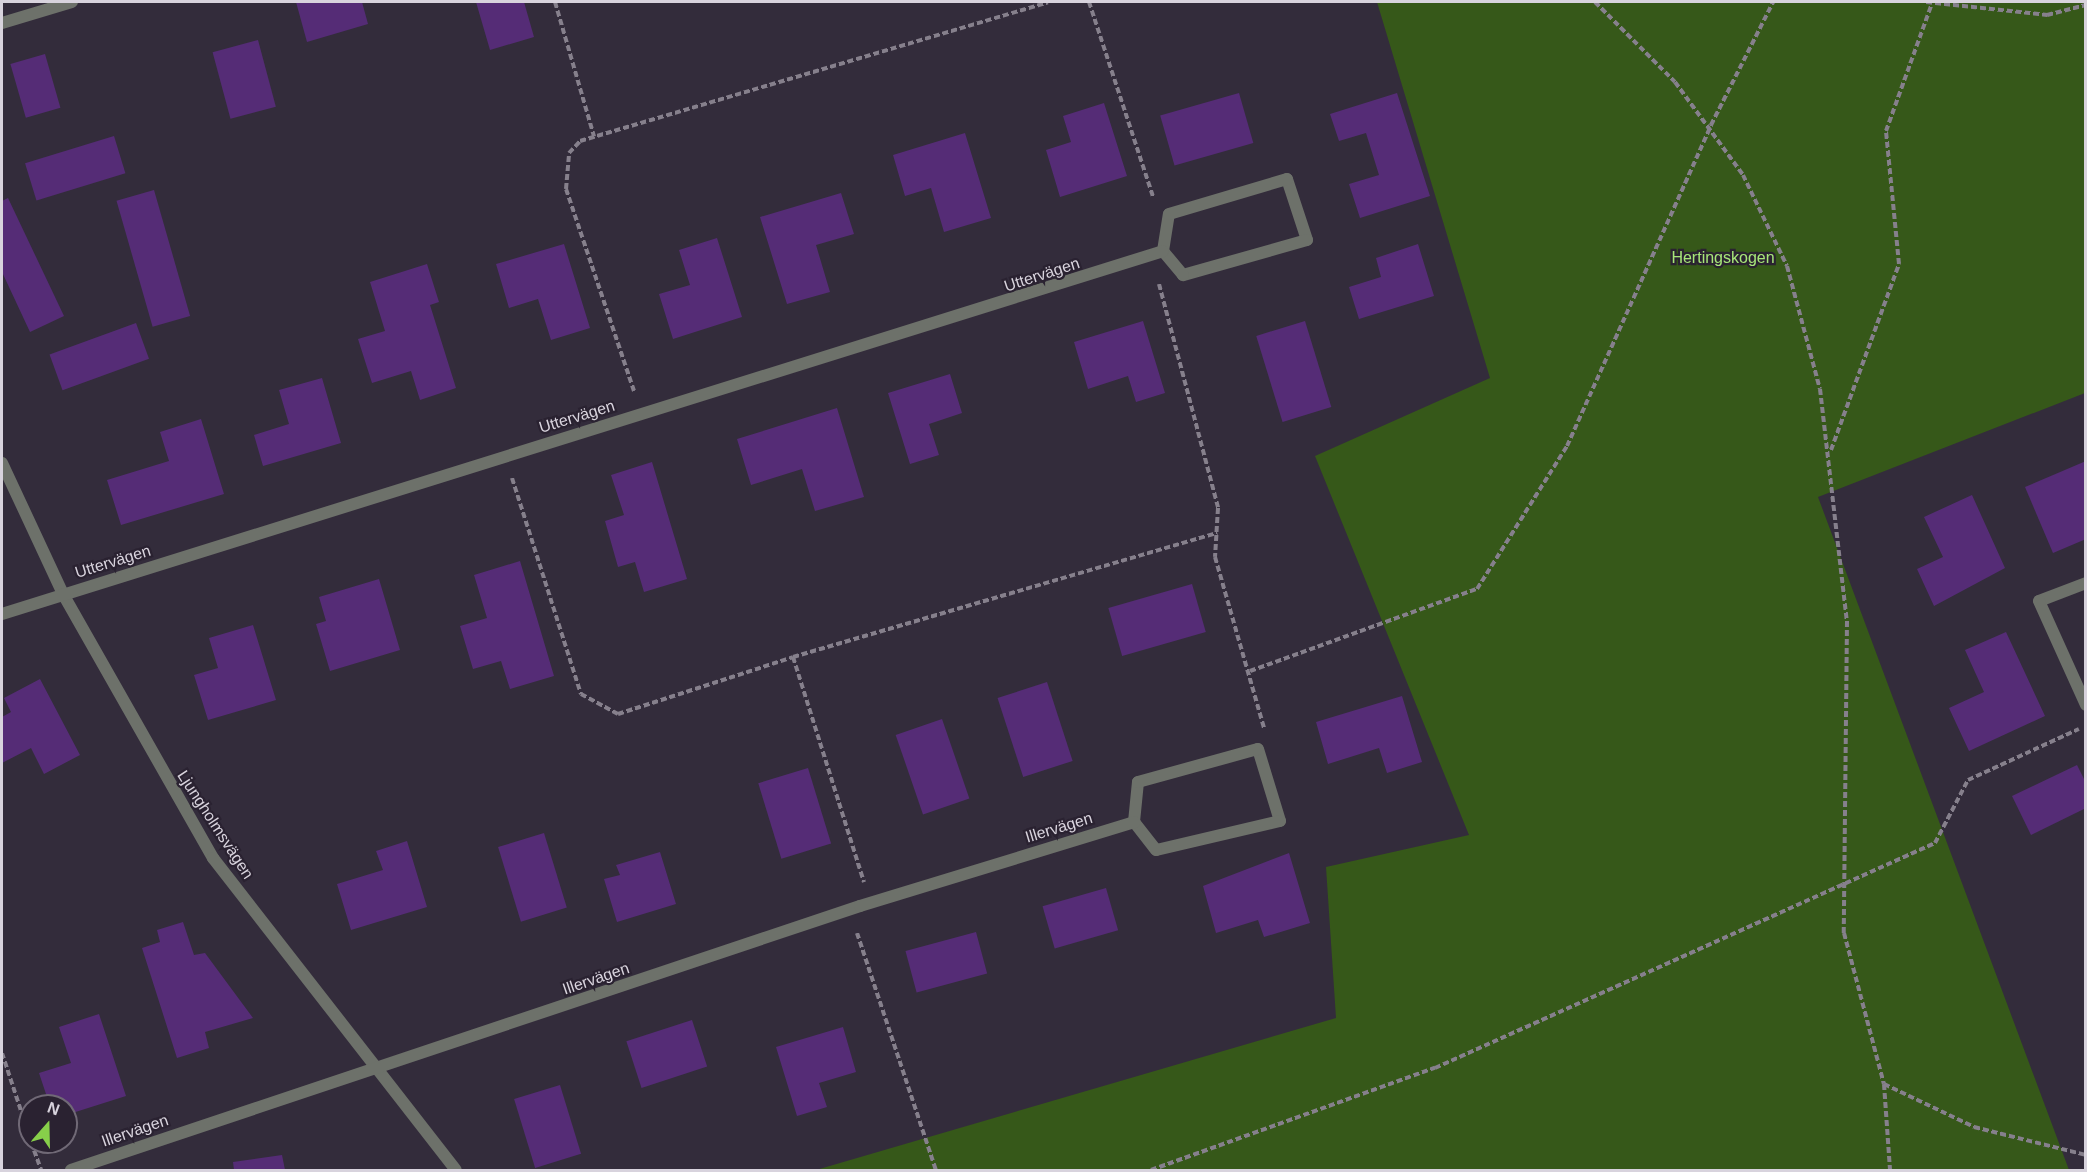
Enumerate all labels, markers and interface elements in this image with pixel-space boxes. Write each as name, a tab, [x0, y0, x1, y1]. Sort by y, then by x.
park label: Hertingskogen	[1671, 248, 1775, 268]
street label: Uttervägen	[1002, 254, 1082, 296]
street label: Uttervägen	[537, 396, 617, 438]
street label: Uttervägen	[73, 541, 153, 583]
street label: Ljungholmsvägen	[173, 767, 257, 883]
street label: Illervägen	[1023, 809, 1095, 847]
street label: Illervägen	[560, 959, 632, 999]
north arrow	[18, 1094, 78, 1154]
text: N	[45, 1099, 62, 1118]
street label: Illervägen	[99, 1111, 171, 1151]

